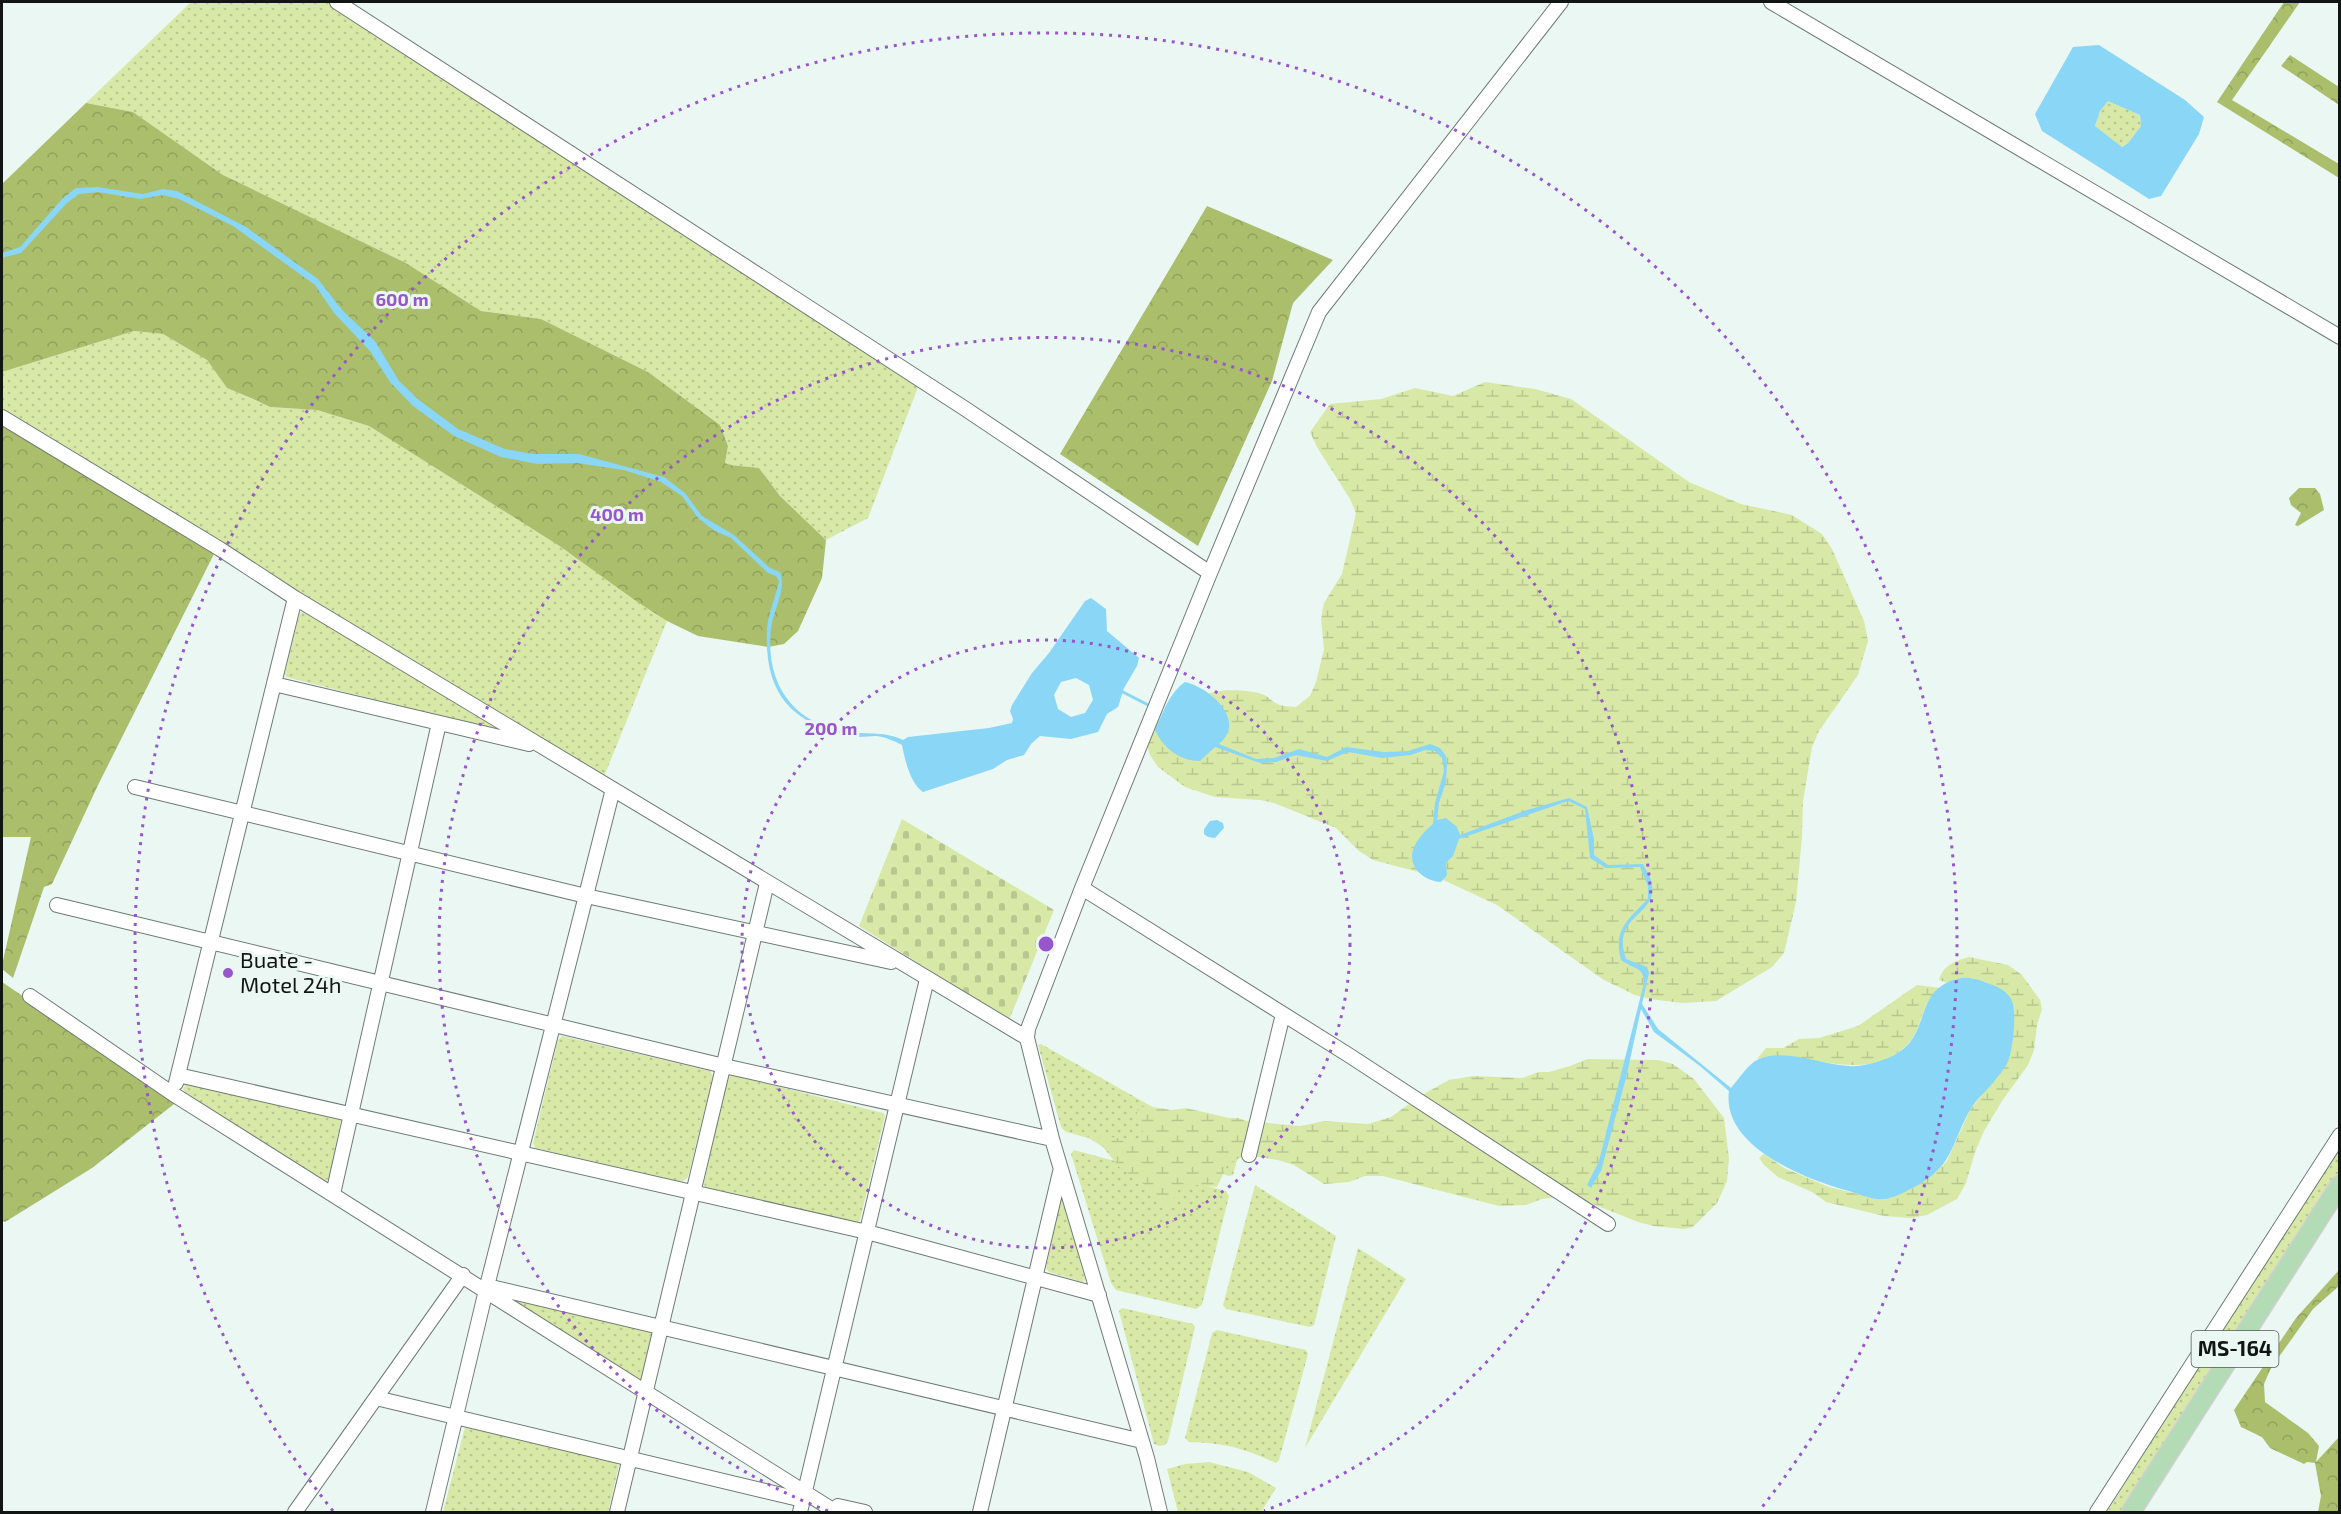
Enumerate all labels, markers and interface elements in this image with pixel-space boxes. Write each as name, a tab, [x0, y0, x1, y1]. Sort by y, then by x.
text: 600 m	[375, 288, 429, 310]
text: 400 m	[590, 503, 644, 525]
text: 200 m	[805, 717, 857, 739]
centre of rings	[1036, 934, 1056, 954]
place label: Buate - Motel 24h	[240, 946, 342, 997]
marker: Buate - Motel 24h	[221, 966, 235, 980]
road number: MS-164	[2192, 1331, 2278, 1367]

